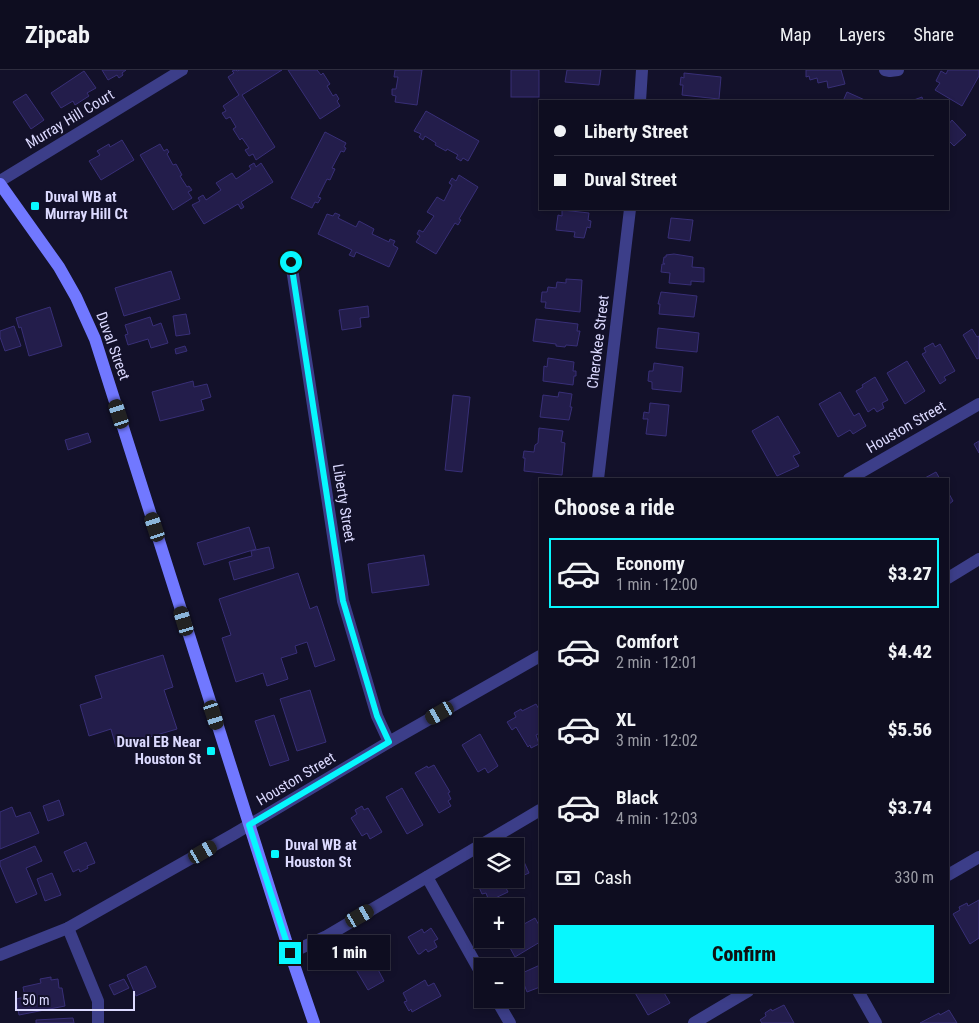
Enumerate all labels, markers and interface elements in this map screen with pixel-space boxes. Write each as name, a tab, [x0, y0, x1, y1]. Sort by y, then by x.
text: Zipcab	[25, 21, 90, 49]
text: Map	[780, 24, 811, 45]
text: Layers	[839, 24, 886, 45]
text: Share	[914, 24, 954, 45]
street label: Murray Hill Court	[23, 86, 117, 152]
text: Liberty Street	[584, 120, 688, 143]
text: Duval Street	[584, 168, 677, 191]
place label: Duval WB at Murray Hill Ct	[45, 188, 128, 223]
marker: Duval WB at Murray Hill Ct	[29, 200, 41, 212]
route start	[280, 251, 302, 273]
street label: Cherokee Street	[583, 294, 613, 390]
street label: Duval Street	[92, 309, 134, 383]
car	[107, 397, 130, 431]
street label: Houston Street	[863, 397, 949, 457]
street label: Liberty Street	[329, 462, 359, 544]
text: Choose a ride	[554, 495, 675, 520]
car	[143, 510, 166, 544]
icon: car	[556, 551, 601, 596]
text: Economy	[616, 552, 685, 575]
text: $3.27	[888, 562, 932, 585]
text: 1 min · 12:00	[616, 575, 698, 594]
car	[172, 604, 195, 638]
icon: car	[556, 629, 601, 674]
text: Comfort	[616, 630, 679, 653]
text: $4.42	[888, 640, 932, 663]
text: 2 min · 12:01	[616, 653, 698, 672]
car	[202, 698, 225, 732]
car	[423, 699, 456, 727]
icon: car	[556, 707, 601, 752]
text: XL	[616, 708, 636, 731]
text: $5.56	[888, 718, 932, 741]
text: 3 min · 12:02	[616, 731, 698, 750]
place label: Duval EB Near Houston St	[117, 733, 201, 768]
marker: Duval EB Near Houston St	[205, 745, 217, 757]
street label: Houston Street	[253, 748, 339, 810]
icon: car	[556, 785, 601, 830]
text: Black	[616, 786, 658, 809]
text: $3.74	[888, 796, 932, 819]
text: 4 min · 12:03	[616, 809, 698, 828]
place label: Duval WB at Houston St	[285, 836, 357, 871]
car	[186, 838, 219, 866]
map controls	[474, 838, 524, 1008]
button: layers	[474, 838, 524, 888]
marker: Duval WB at Houston St	[269, 848, 281, 860]
icon: cash	[554, 864, 582, 892]
text: Cash	[594, 866, 632, 889]
text: 330 m	[895, 868, 934, 887]
button: +	[474, 898, 524, 948]
car	[343, 902, 376, 930]
button: Confirm	[554, 925, 934, 983]
callout: 1 min	[308, 936, 390, 970]
route end	[279, 942, 301, 964]
text: 1 min	[331, 943, 367, 962]
button: −	[474, 958, 524, 1008]
scale bar	[15, 988, 135, 1011]
text: 50 m	[22, 992, 50, 1008]

